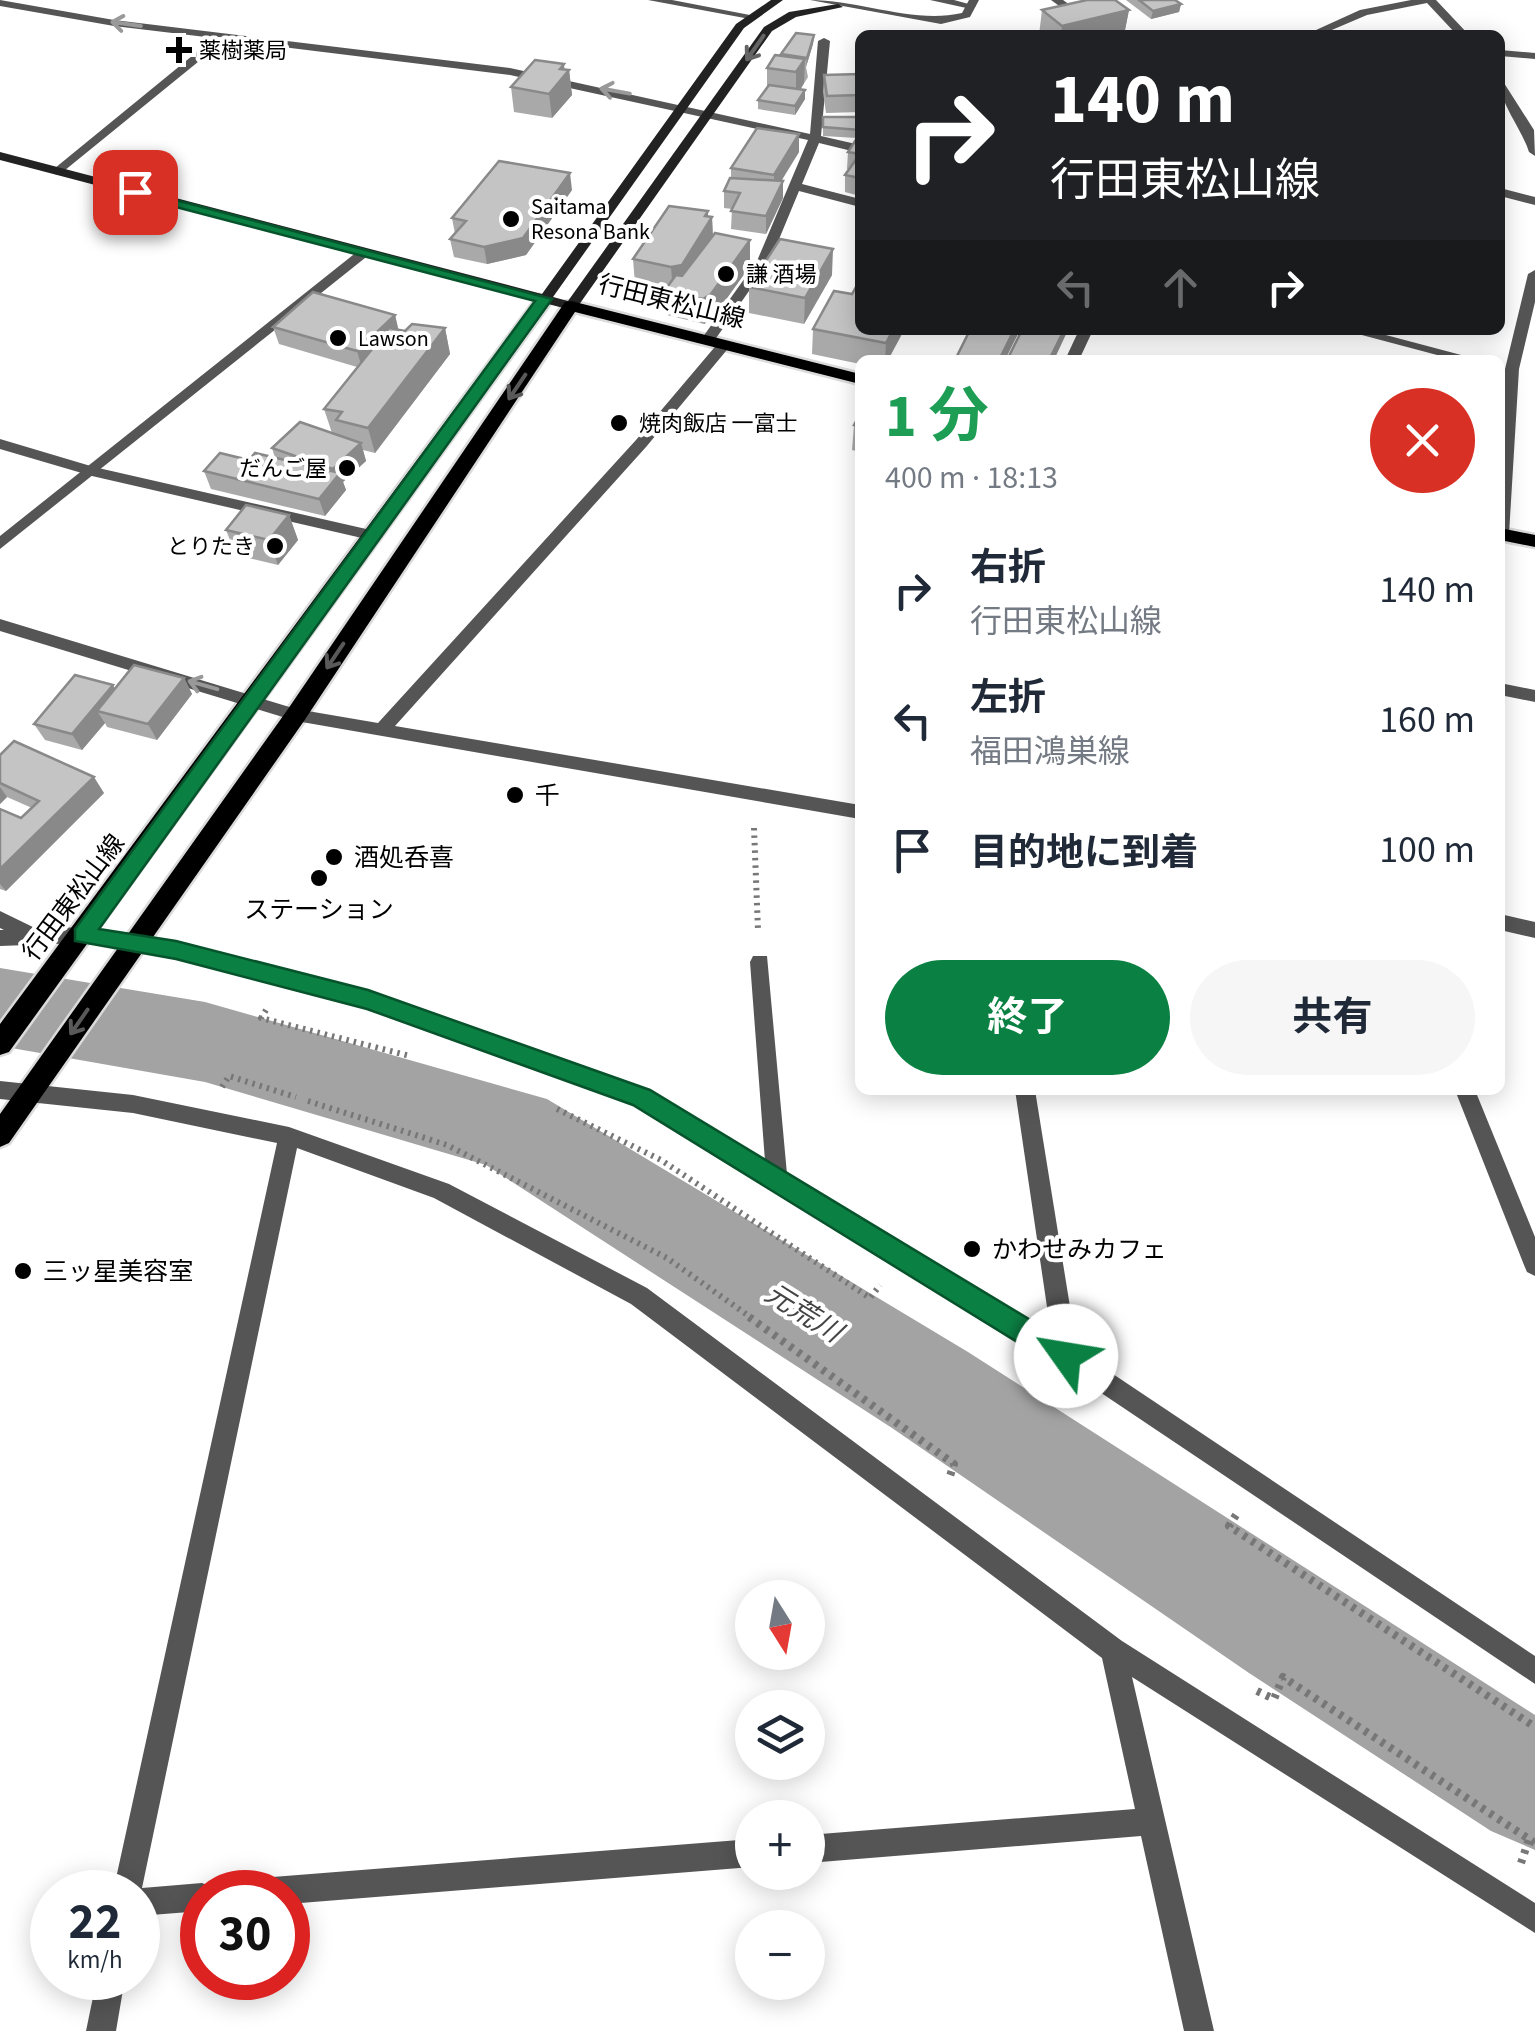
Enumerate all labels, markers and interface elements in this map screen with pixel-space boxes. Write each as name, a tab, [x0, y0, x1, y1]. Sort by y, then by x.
one-way arrow	[110, 14, 142, 33]
one-way arrow	[745, 33, 766, 61]
place label: 薬樹薬局	[199, 35, 287, 67]
marker: 薬樹薬局	[168, 39, 190, 61]
text: 140 m	[1050, 50, 1235, 150]
icon: right	[885, 70, 1015, 200]
one-way arrow	[599, 81, 632, 100]
text: 行田東松山線	[1050, 149, 1320, 213]
pin	[93, 150, 178, 235]
icon: arrive	[108, 165, 163, 220]
place label: Saitama Resona Bank	[531, 191, 650, 248]
marker: Saitama Resona Bank	[500, 208, 522, 230]
place label: 謙 酒場	[746, 259, 816, 291]
icon: left	[1048, 260, 1103, 315]
icon: ahead	[1153, 260, 1208, 315]
icon: right	[1258, 260, 1313, 315]
marker: 謙 酒場	[715, 263, 737, 285]
street label: 行田東松山線	[595, 266, 749, 338]
place label: Lawson	[358, 323, 429, 355]
marker: Lawson	[327, 327, 349, 349]
one-way arrow	[506, 372, 527, 400]
text: 1 分	[885, 375, 989, 460]
button: close	[1370, 388, 1475, 493]
place label: 焼肉飯店 一富士	[639, 408, 797, 440]
marker: 焼肉飯店 一富士	[608, 412, 630, 434]
place label: だんご屋	[239, 453, 327, 485]
text: 400 m · 18:13	[885, 455, 1058, 501]
marker: だんご屋	[336, 457, 358, 479]
place label: とりたき	[167, 531, 255, 563]
marker: とりたき	[264, 535, 286, 557]
text: 右折	[970, 541, 1046, 595]
icon: right	[885, 563, 940, 618]
text: 140 m	[1379, 563, 1475, 617]
text: 行田東松山線	[970, 599, 1162, 645]
one-way arrow	[325, 642, 346, 670]
text: 左折	[970, 671, 1046, 725]
one-way arrow	[188, 675, 219, 693]
icon: left	[885, 693, 940, 748]
text: 160 m	[1379, 693, 1475, 747]
text: 福田鴻巣線	[970, 729, 1130, 775]
place label: 千	[535, 778, 560, 814]
marker: 千	[504, 784, 526, 806]
icon: arrive	[885, 823, 940, 878]
text: 100 m	[1379, 823, 1475, 877]
text: 目的地に到着	[970, 826, 1198, 880]
street label: 行田東松山線	[14, 827, 133, 968]
place label: 酒処呑喜	[354, 840, 454, 876]
marker: 酒処呑喜	[323, 846, 345, 868]
marker: ステーション	[308, 867, 330, 889]
place label: ステーション	[244, 892, 394, 928]
button: 終了	[885, 960, 1170, 1075]
button: 共有	[1190, 960, 1475, 1075]
one-way arrow	[69, 1008, 90, 1036]
place label: かわせみカフェ	[992, 1232, 1167, 1268]
marker: かわせみカフェ	[961, 1238, 983, 1260]
place label: 三ッ星美容室	[43, 1254, 193, 1290]
marker: 三ッ星美容室	[12, 1260, 34, 1282]
water label: 元荒川	[757, 1274, 852, 1354]
position arrow	[1014, 1304, 1118, 1408]
north arrow	[735, 1580, 825, 1670]
map controls	[735, 1580, 825, 2000]
button: layers	[735, 1690, 825, 1780]
button: +	[735, 1800, 825, 1890]
speed limit sign: 30	[180, 1870, 310, 2000]
text: 22	[69, 1887, 121, 1958]
button: −	[735, 1910, 825, 2000]
text: km/h	[67, 1942, 123, 1978]

